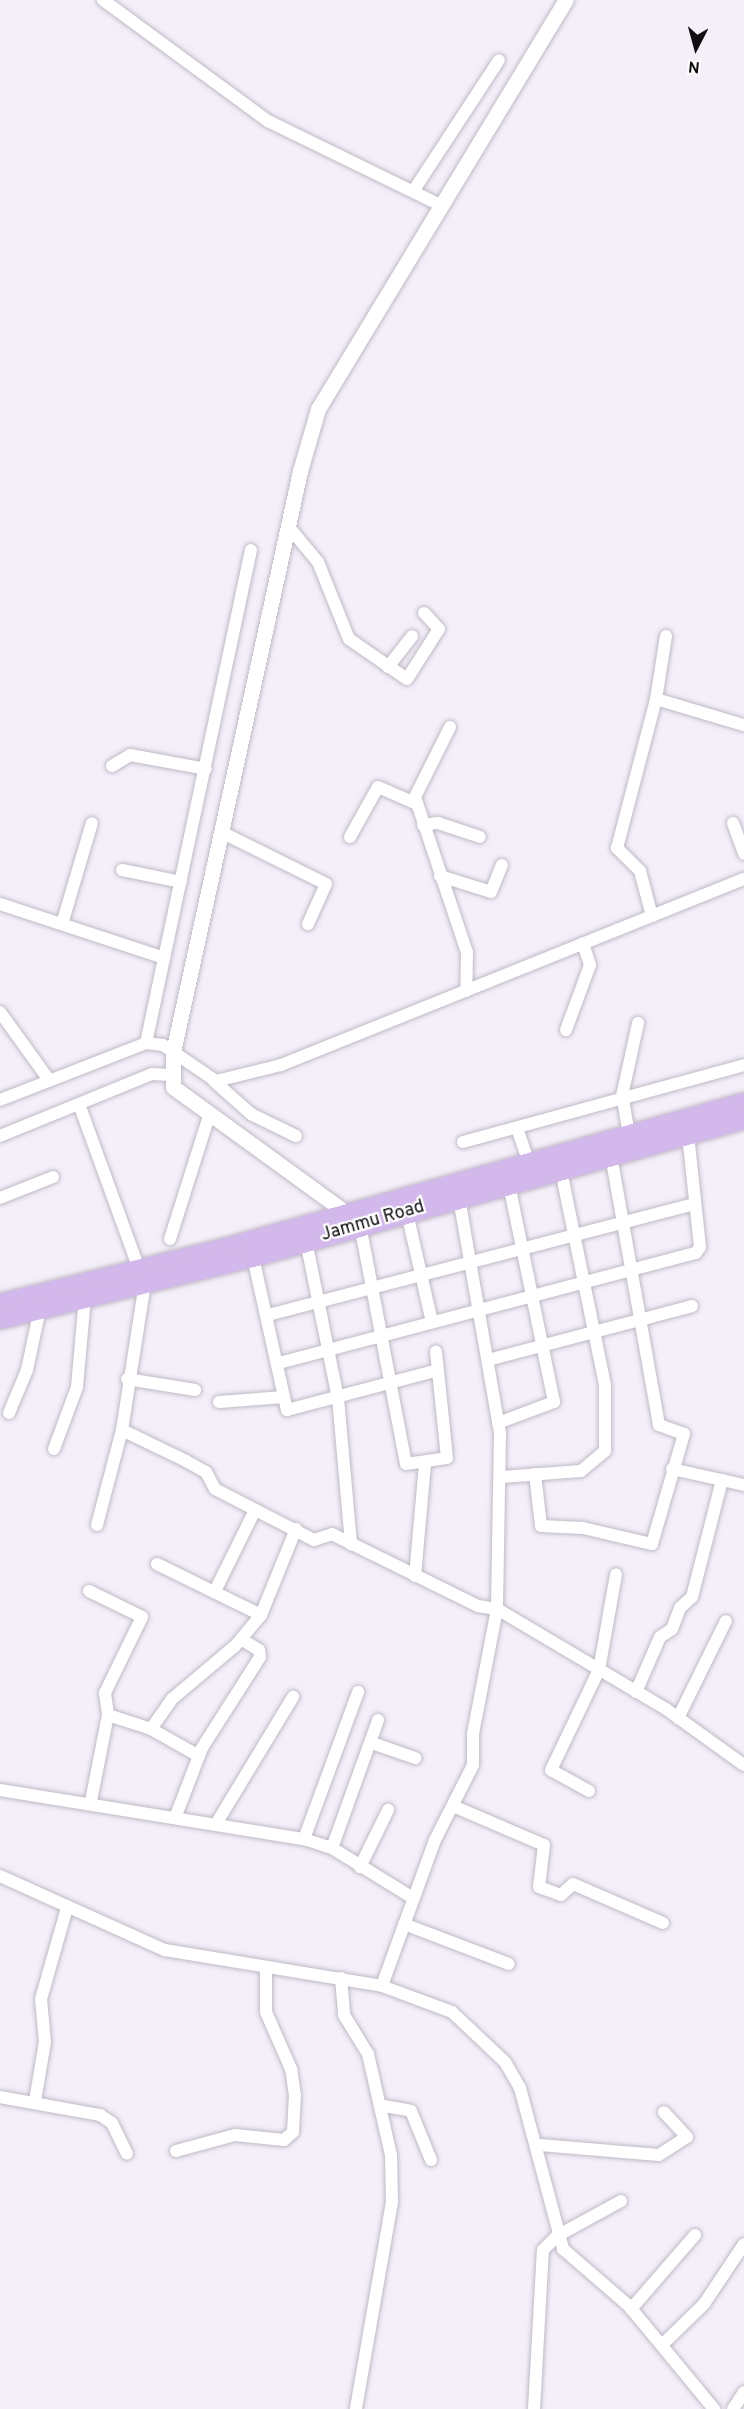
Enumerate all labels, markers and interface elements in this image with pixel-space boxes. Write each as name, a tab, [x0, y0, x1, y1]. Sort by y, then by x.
north arrow	[666, 18, 726, 78]
text: N	[687, 55, 701, 76]
street label: Jammu Road	[319, 1197, 427, 1247]

